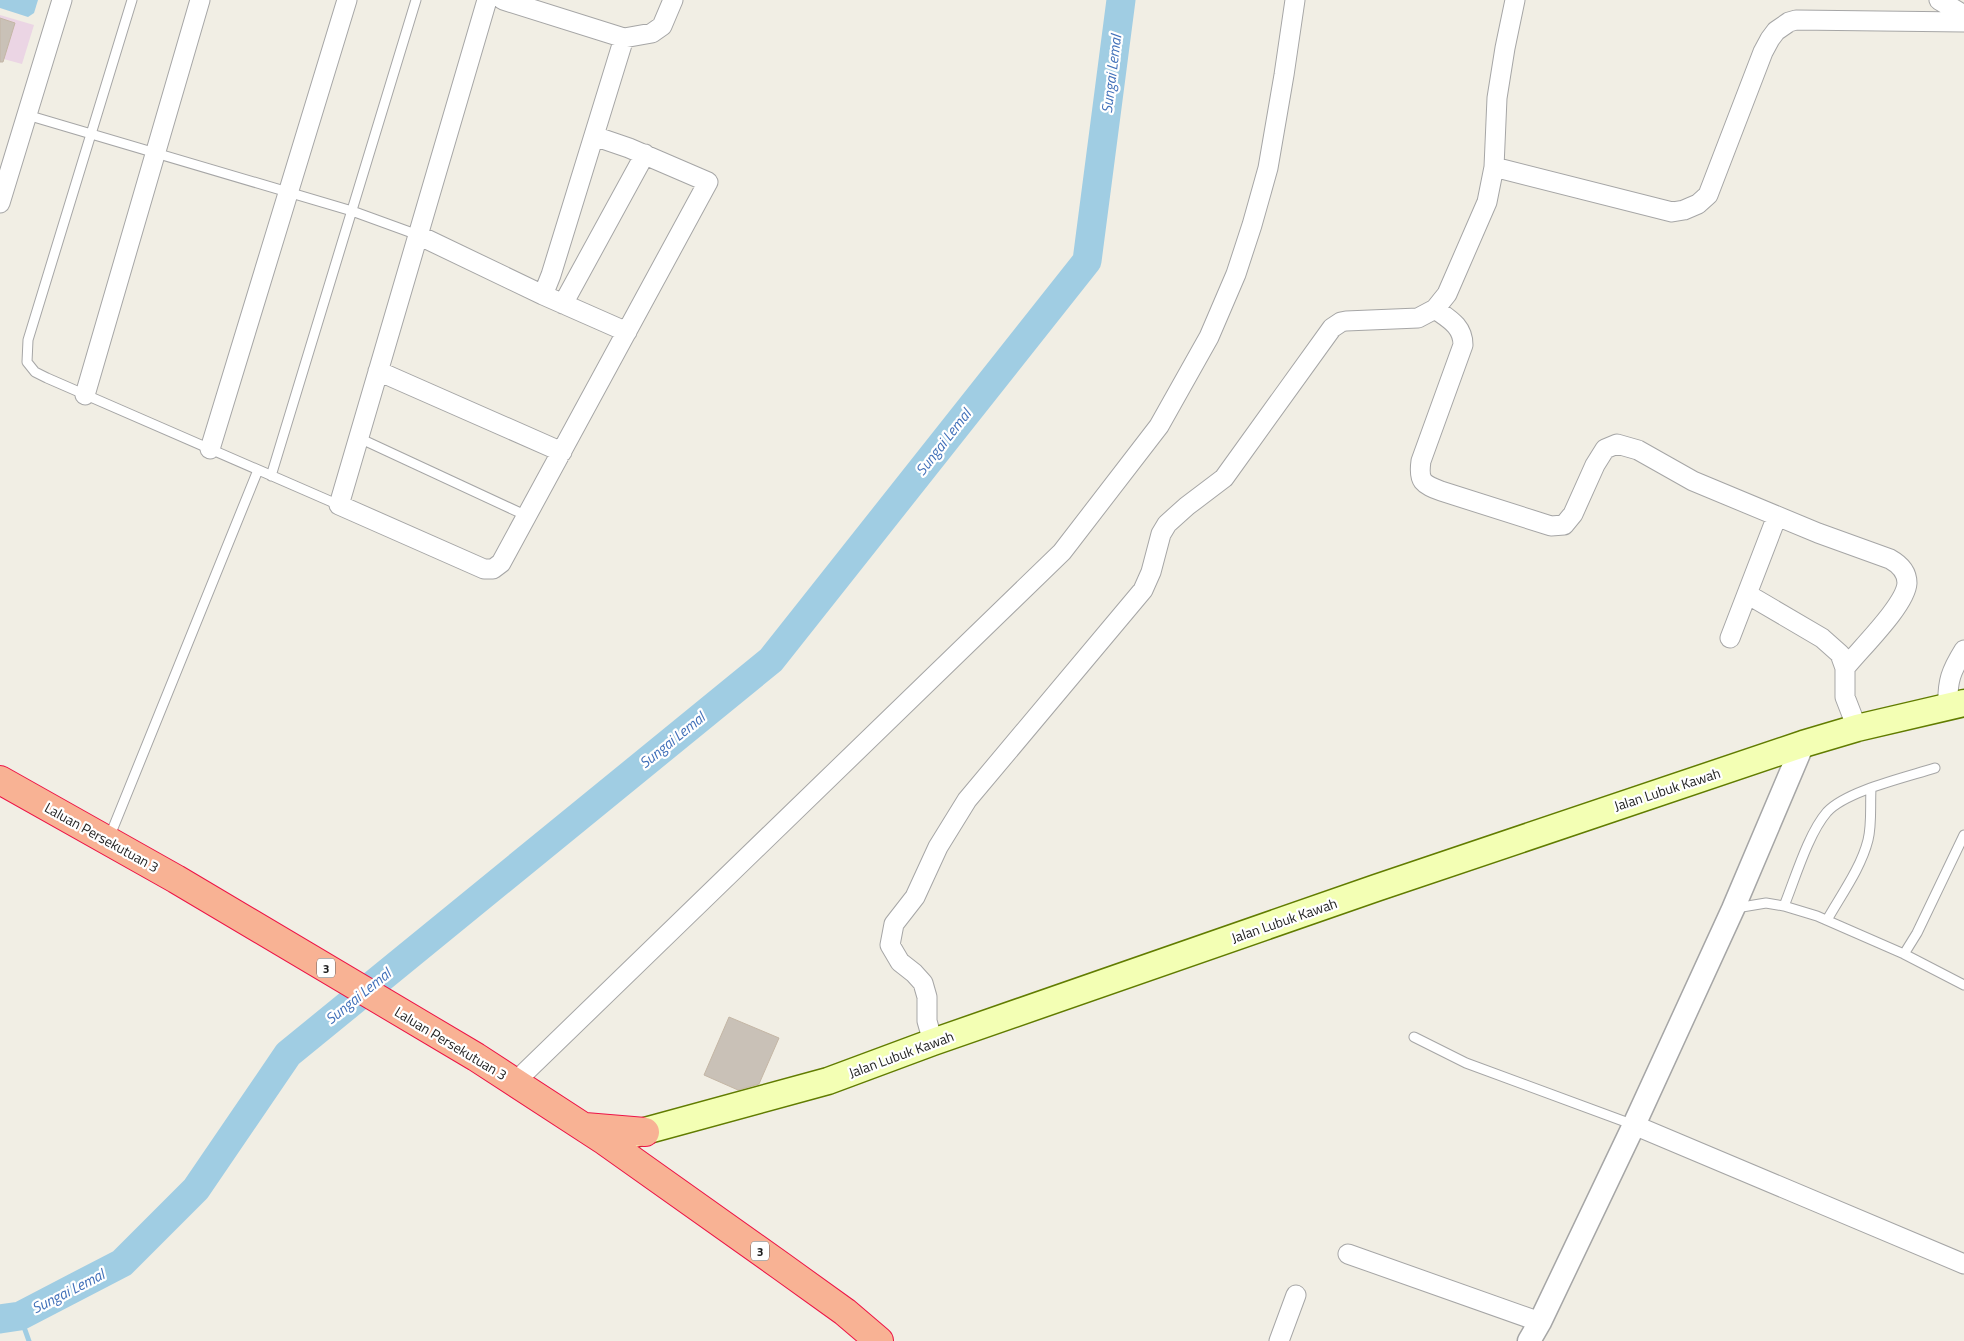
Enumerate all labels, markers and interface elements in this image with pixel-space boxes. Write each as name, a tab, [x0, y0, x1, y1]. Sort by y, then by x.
water label: Sungai Lemal	[1095, 32, 1127, 115]
water label: Sungai Lemal	[910, 402, 977, 480]
water label: Sungai Lemal	[634, 705, 711, 774]
street label: Jalan Lubuk Kawah	[1611, 762, 1723, 816]
street label: Laluan Persekutuan 3	[41, 797, 163, 877]
street label: Jalan Lubuk Kawah	[1228, 892, 1340, 948]
road number: 3	[317, 958, 335, 978]
water label: Sungai Lemal	[320, 961, 397, 1030]
street label: Laluan Persekutuan 3	[391, 1001, 511, 1085]
street label: Jalan Lubuk Kawah	[845, 1025, 957, 1083]
road number: 3	[751, 1242, 769, 1260]
water label: Sungai Lemal	[28, 1262, 110, 1319]

